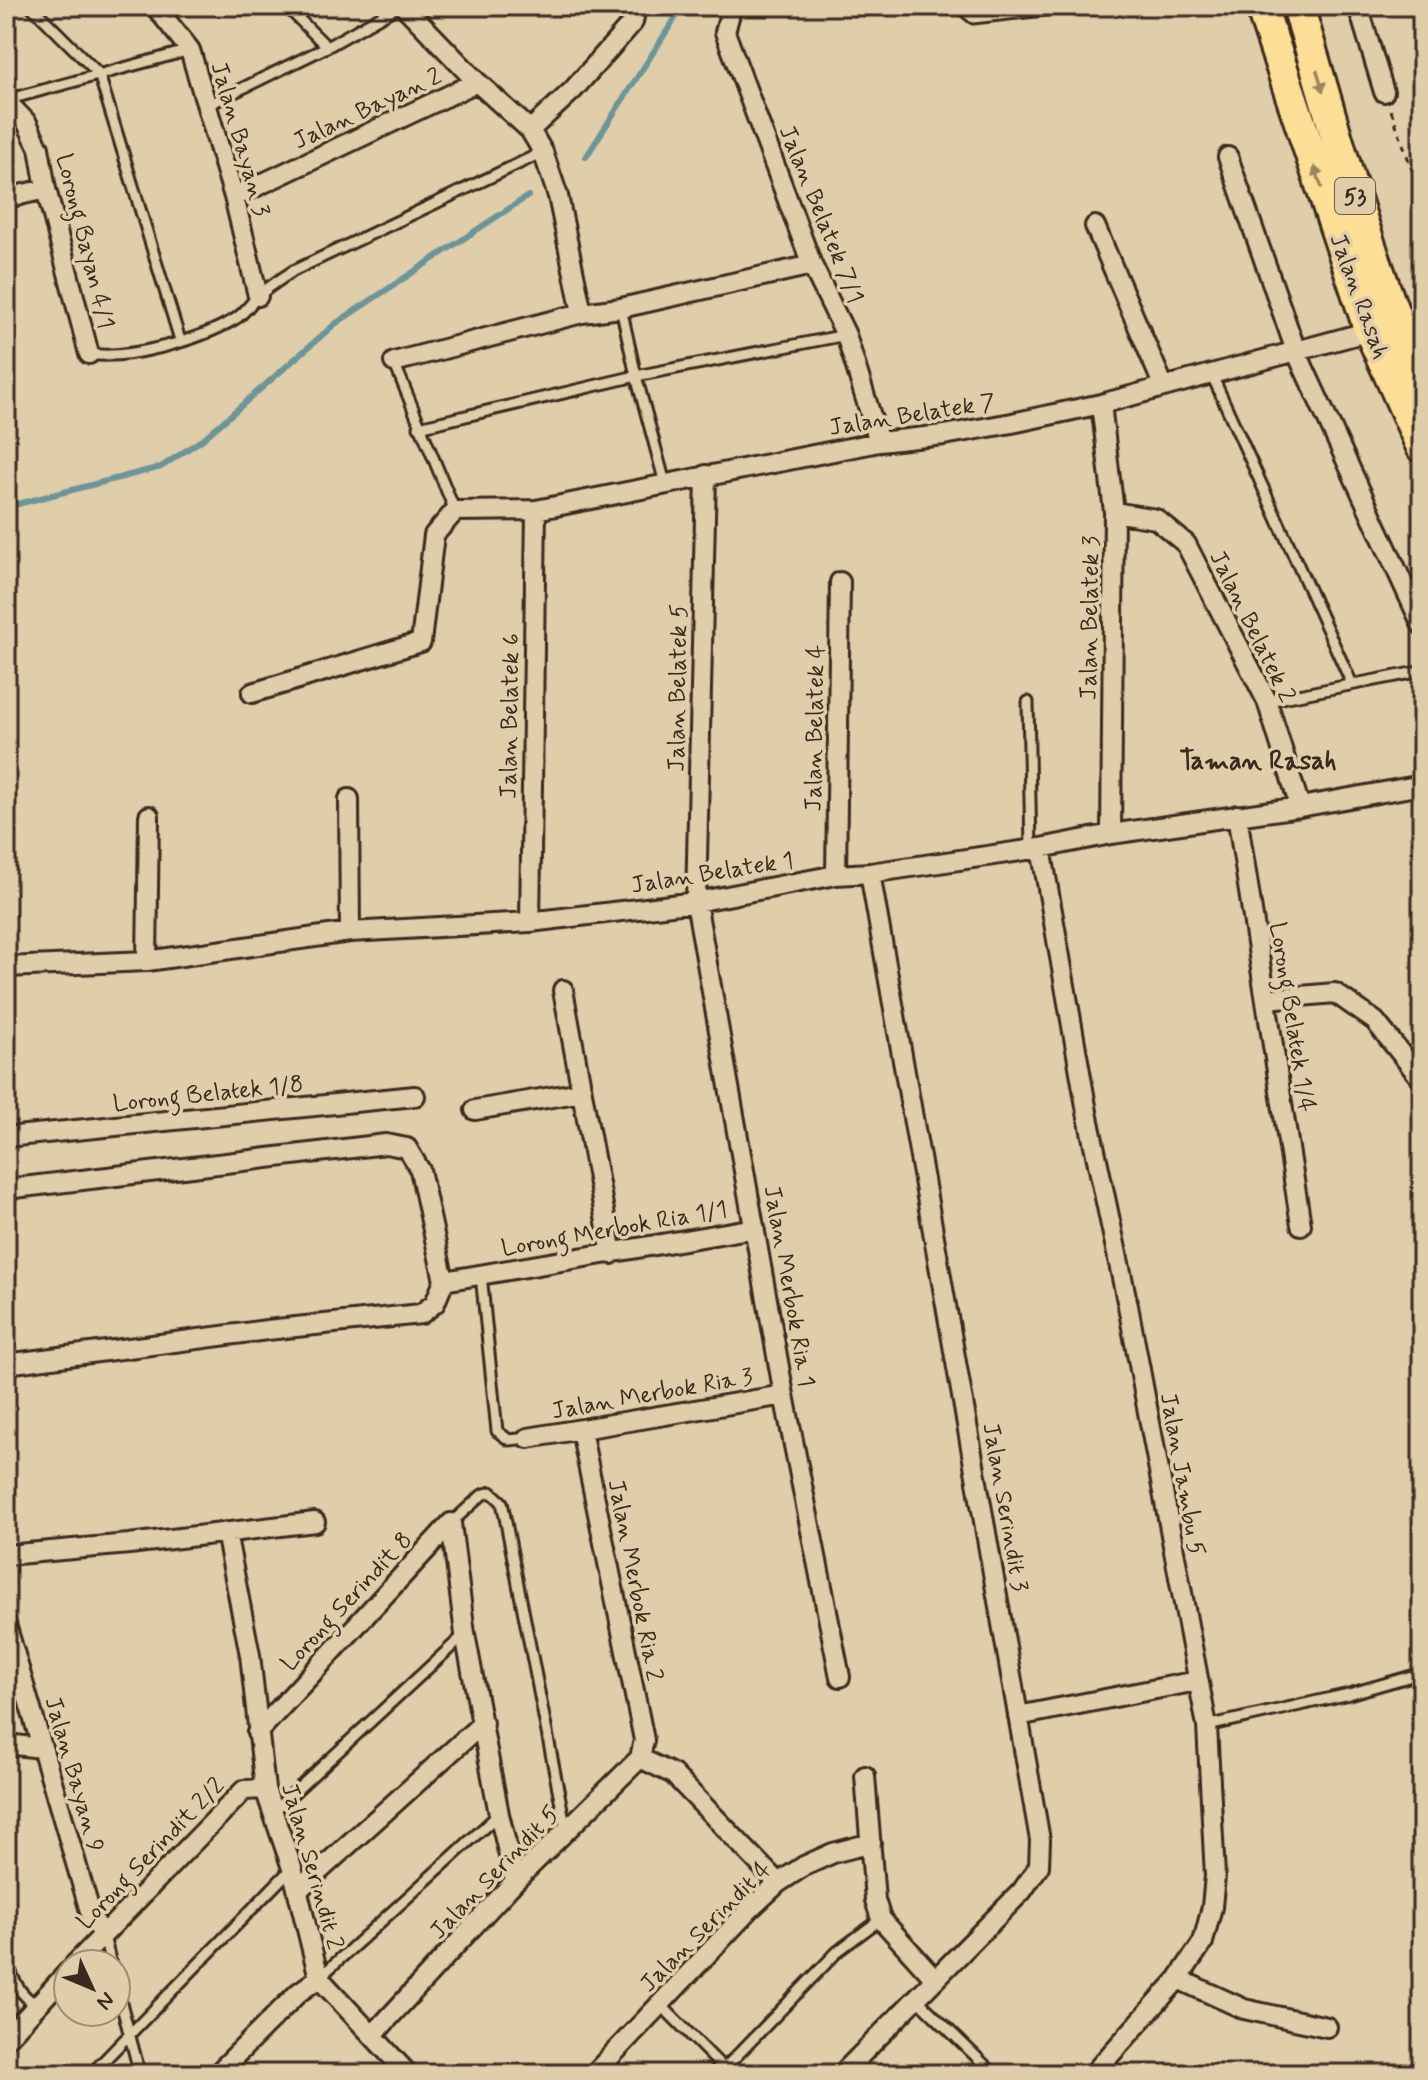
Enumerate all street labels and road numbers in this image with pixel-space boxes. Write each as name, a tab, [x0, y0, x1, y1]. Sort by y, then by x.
street label: Jalan Bayan 3	[203, 59, 276, 220]
street label: Jalan Bayan 2	[288, 61, 447, 157]
street label: Jalan Belatek 7/1	[771, 121, 870, 308]
street label: Lorong Bayan 4/1	[45, 151, 121, 333]
road number: 53	[1335, 178, 1375, 214]
street label: Jalan Rasah	[1322, 230, 1396, 364]
street label: Jalan Belatek 7	[827, 387, 998, 444]
street label: Jalan Belatek 3	[1074, 535, 1107, 700]
street label: Jalan Belatek 2	[1201, 546, 1302, 708]
street label: Jalan Belatek 5	[662, 604, 695, 772]
street label: Jalan Belatek 6	[494, 633, 527, 799]
street label: Jalan Belatek 4	[799, 644, 832, 812]
street label: Jalan Belatek 1	[629, 845, 796, 902]
street label: Lorong Belatek 1/4	[1258, 920, 1322, 1115]
street label: Lorong Belatek 1/8	[111, 1069, 305, 1123]
street label: Jalan Merbok Ria 1	[756, 1183, 821, 1389]
street label: Lorong Merbok Ria 1/1	[499, 1194, 730, 1268]
street label: Jalan Merbok Ria 3	[549, 1361, 755, 1427]
street label: Jalan Jambu 5	[1152, 1390, 1211, 1558]
street label: Jalan Serindit 3	[974, 1421, 1035, 1594]
street label: Jalan Merbok Ria 2	[600, 1477, 669, 1684]
street label: Lorong Serindit 8	[274, 1526, 422, 1680]
street label: Jalan Bayan 9	[37, 1693, 111, 1856]
street label: Lorong Serindit 2/2	[70, 1771, 234, 1939]
street label: Jalan Serindit 2	[273, 1780, 350, 1953]
street label: Jalan Serindit 5	[423, 1800, 567, 1946]
street label: Jalan Serindit 4	[634, 1855, 778, 1999]

